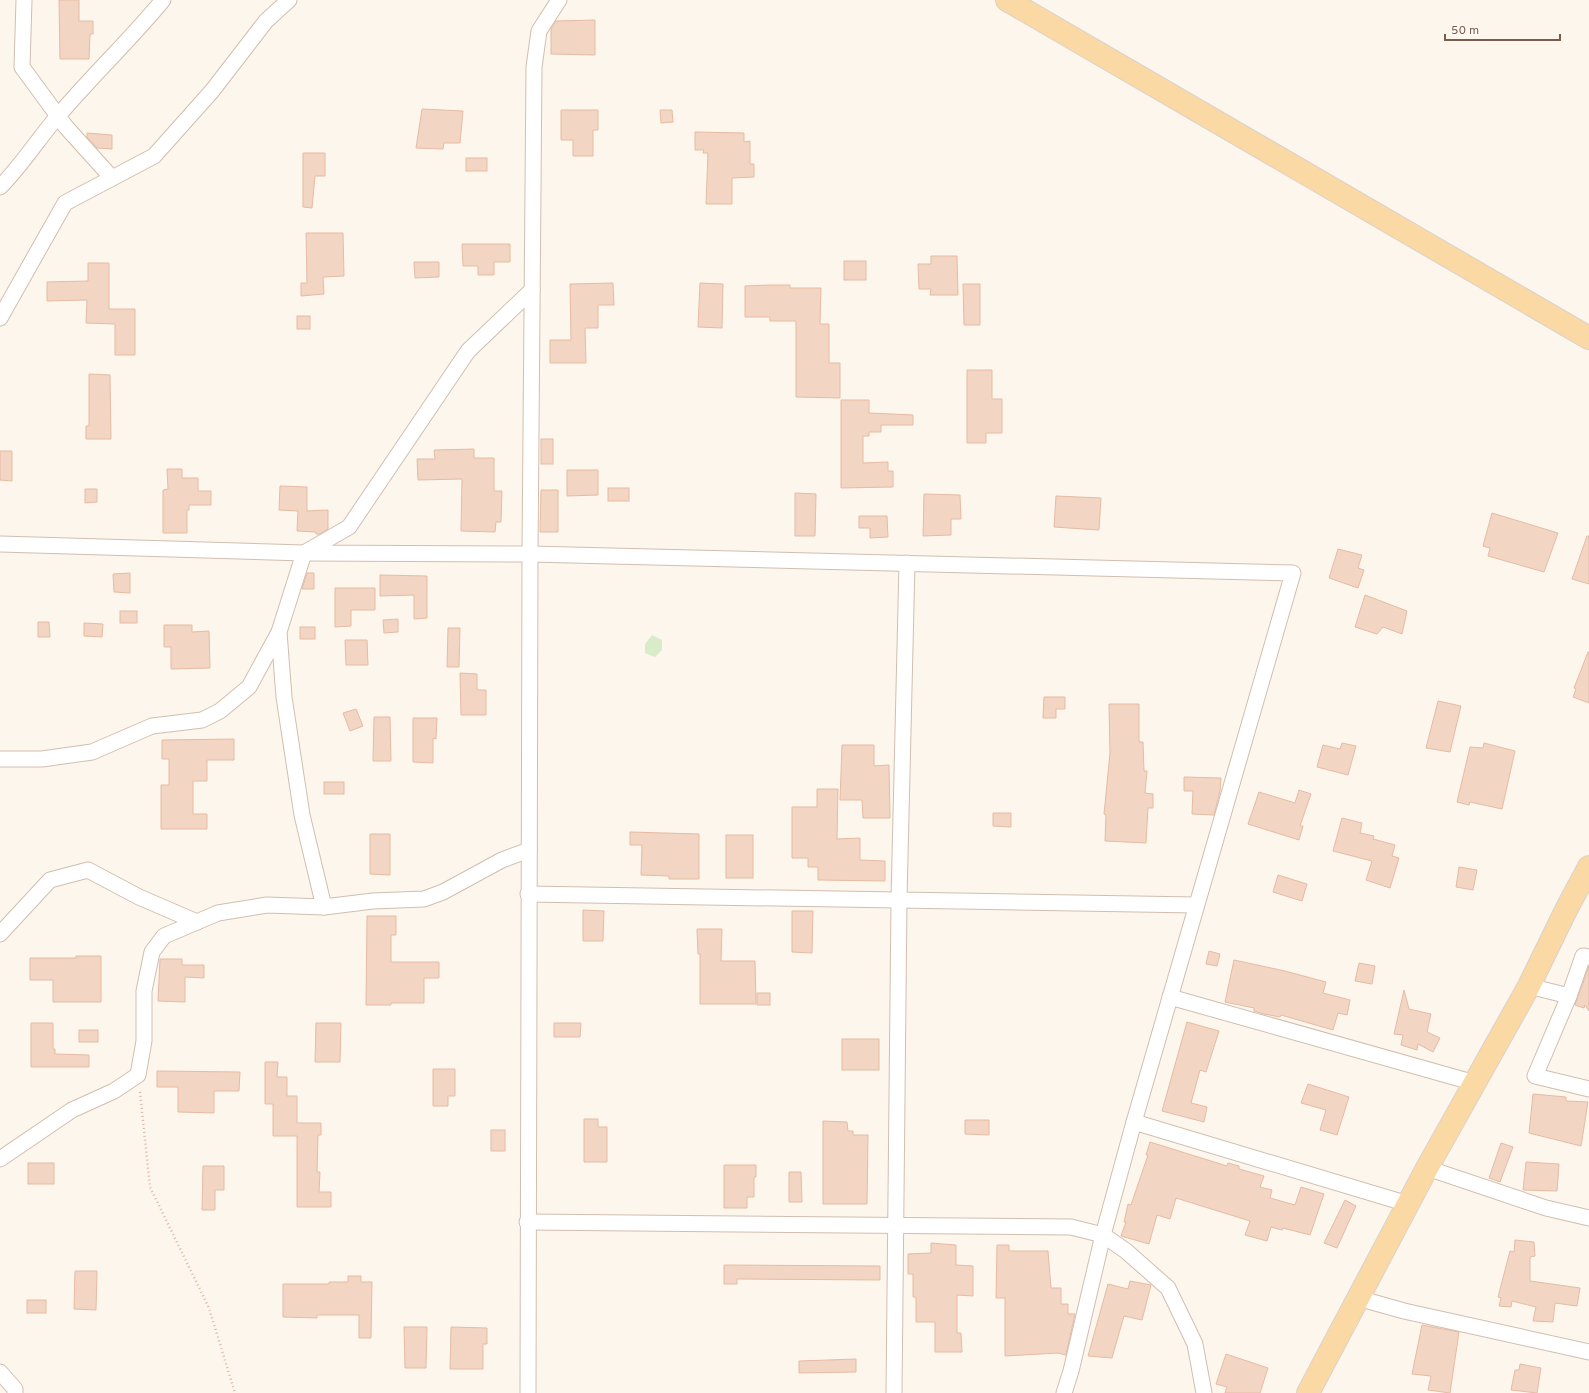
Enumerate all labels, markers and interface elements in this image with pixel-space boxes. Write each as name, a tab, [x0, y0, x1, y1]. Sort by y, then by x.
scale bar	[1445, 16, 1560, 42]
text: 50 m	[1451, 23, 1479, 39]

